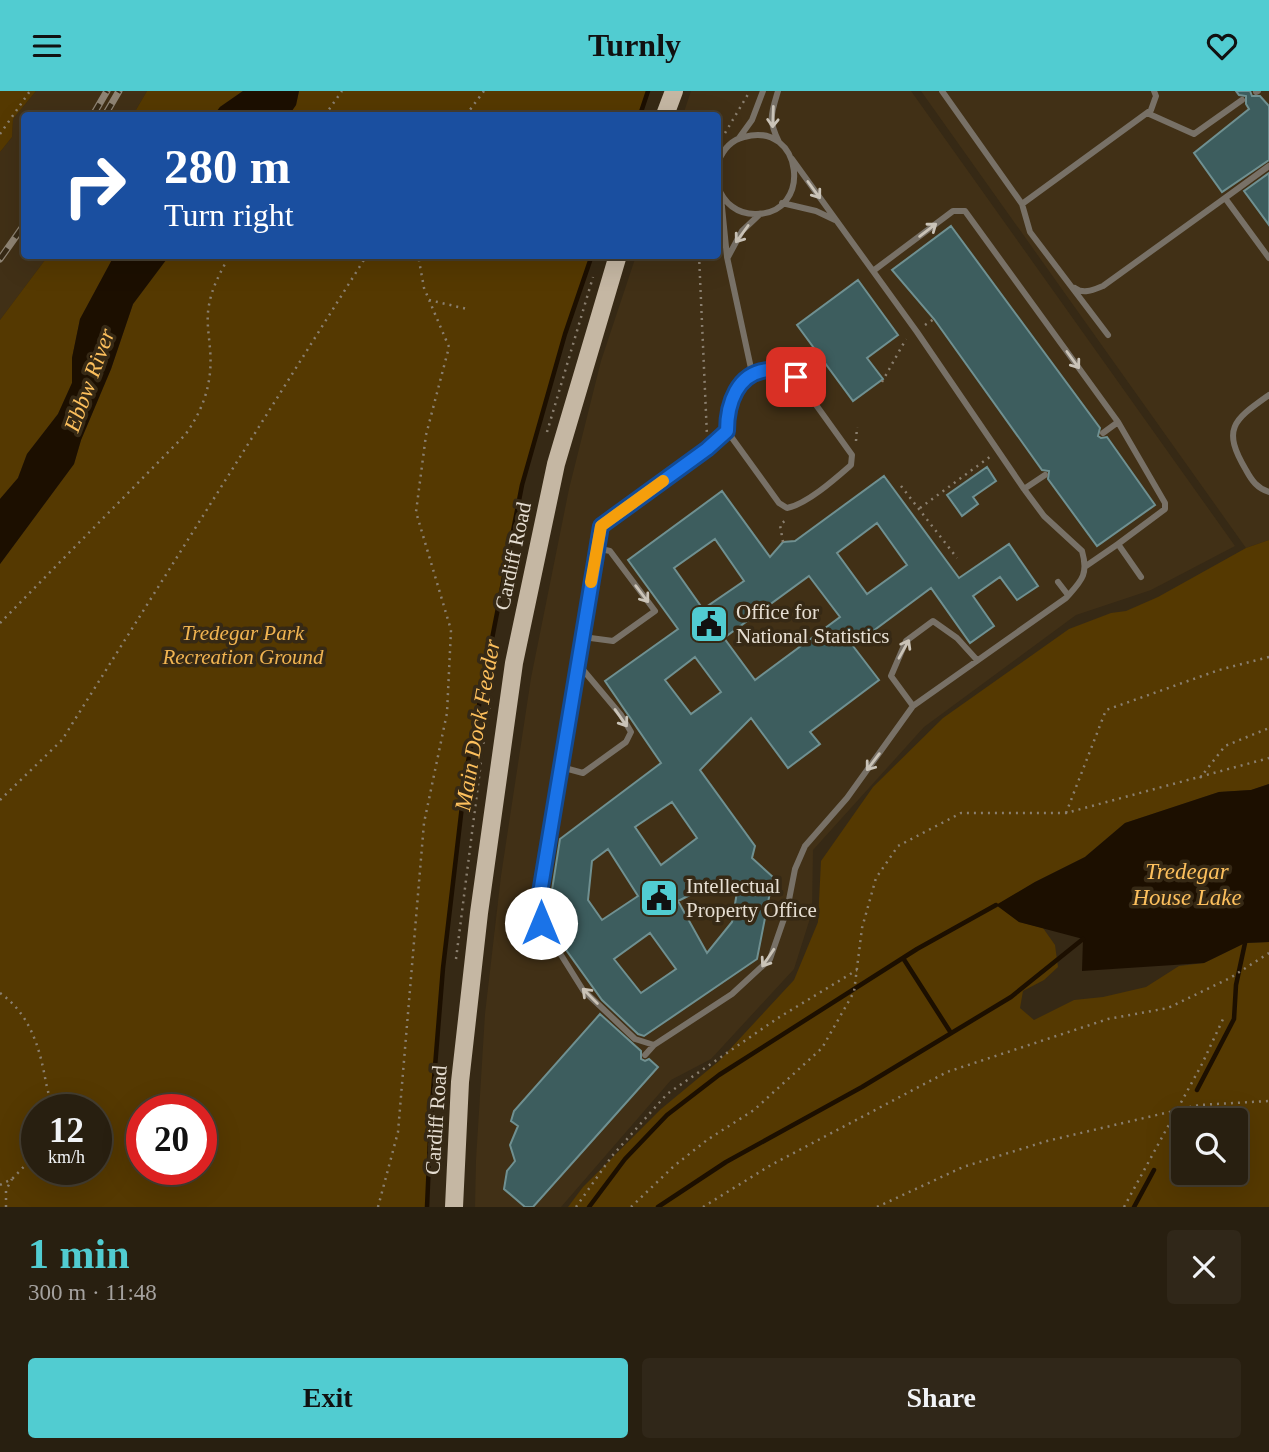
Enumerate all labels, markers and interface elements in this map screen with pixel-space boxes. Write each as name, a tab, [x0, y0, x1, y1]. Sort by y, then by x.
icon: menu	[28, 27, 66, 65]
text: Turnly	[588, 27, 681, 63]
icon: heart	[1203, 27, 1241, 65]
one-way arrow	[766, 105, 780, 128]
text: 280 m	[164, 139, 291, 194]
icon: right	[49, 140, 140, 231]
one-way arrow	[807, 180, 821, 199]
text: Turn right	[164, 197, 294, 233]
one-way arrow	[918, 223, 937, 238]
one-way arrow	[735, 224, 749, 243]
water label: Ebbw River	[59, 324, 120, 436]
pin	[766, 347, 826, 407]
one-way arrow	[1066, 350, 1080, 369]
icon: arrive	[777, 358, 815, 396]
street label: Cardiff Road	[490, 499, 536, 612]
one-way arrow	[635, 585, 650, 603]
place label: Office for National Statistics	[736, 600, 889, 648]
public building icon: Office for National Statistics	[688, 603, 730, 645]
park label: Tredegar Park Recreation Ground	[161, 621, 324, 669]
water label: Main Dock Feeder	[450, 636, 505, 814]
one-way arrow	[897, 639, 911, 659]
one-way arrow	[614, 708, 628, 727]
one-way arrow	[866, 752, 880, 771]
water label: Tredegar House Lake	[1131, 859, 1242, 910]
place label: Intellectual Property Office	[686, 874, 817, 922]
public building icon: Intellectual Property Office	[638, 877, 680, 919]
position arrow	[504, 886, 578, 960]
one-way arrow	[760, 947, 775, 967]
one-way arrow	[581, 987, 598, 1004]
street label: Cardiff Road	[420, 1064, 452, 1176]
speed limit sign: 20	[126, 1094, 217, 1185]
map controls	[1171, 1108, 1248, 1185]
button: search	[1171, 1108, 1248, 1185]
text: 12	[49, 1111, 84, 1150]
text: km/h	[48, 1147, 85, 1167]
button: close	[1167, 1230, 1241, 1304]
text: 1 min	[28, 1231, 130, 1277]
text: 300 m · 11:48	[28, 1280, 157, 1305]
button: Exit	[28, 1358, 628, 1438]
button: Share	[642, 1358, 1241, 1438]

